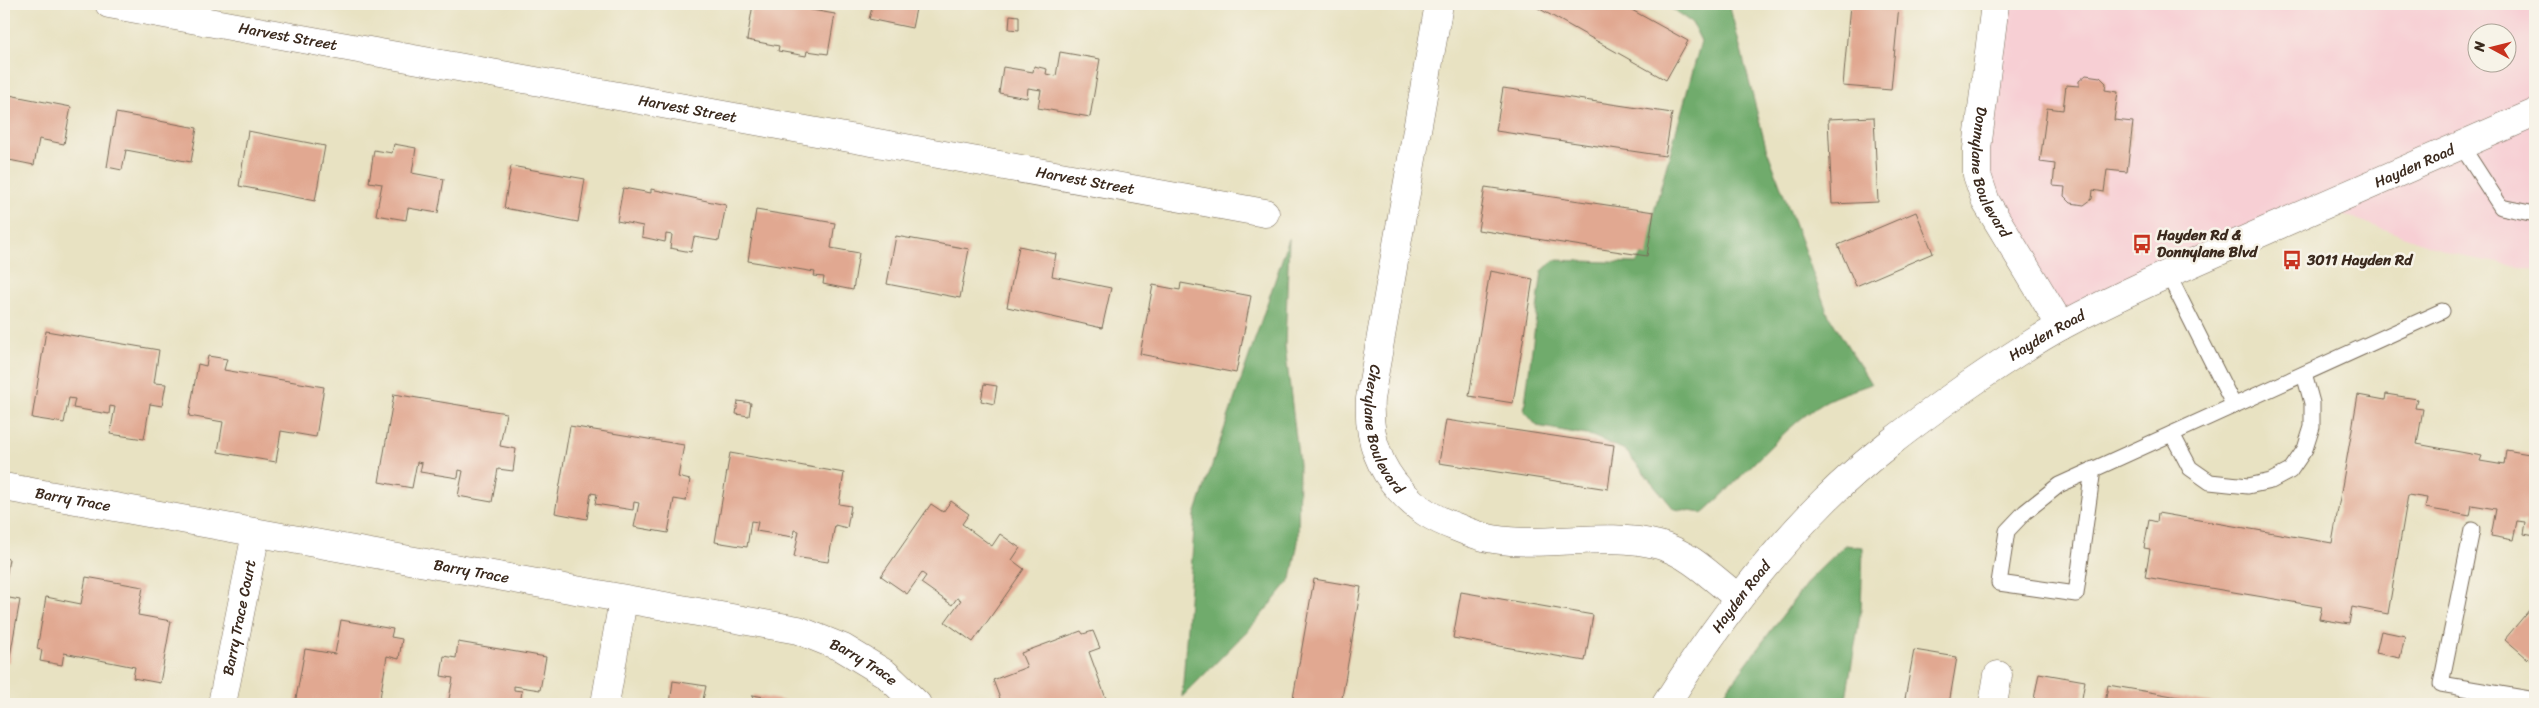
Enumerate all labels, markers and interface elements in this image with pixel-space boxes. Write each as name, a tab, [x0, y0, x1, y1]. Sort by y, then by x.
street label: Harvest Street	[237, 15, 340, 58]
north arrow	[2466, 22, 2516, 72]
text: N	[2466, 40, 2493, 54]
street label: Harvest Street	[636, 87, 739, 130]
street label: Donnylane Boulevard	[1964, 105, 2018, 244]
street label: Hayden Road	[2370, 136, 2460, 195]
street label: Harvest Street	[1034, 159, 1137, 202]
place label: Hayden Rd & Donnylane Blvd	[2156, 222, 2258, 265]
bus stop icon: Hayden Rd & Donnylane Blvd	[2131, 233, 2153, 255]
place label: 3011 Hayden Rd	[2306, 247, 2414, 273]
bus stop icon: 3011 Hayden Rd	[2281, 249, 2303, 271]
street label: Hayden Road	[2003, 302, 2091, 368]
street label: Cherylane Boulevard	[1357, 363, 1412, 501]
street label: Barry Trace	[33, 480, 113, 519]
street label: Barry Trace	[432, 552, 512, 591]
street label: Hayden Road	[1705, 554, 1778, 638]
street label: Barry Trace Court	[215, 557, 263, 678]
street label: Barry Trace	[826, 631, 904, 692]

